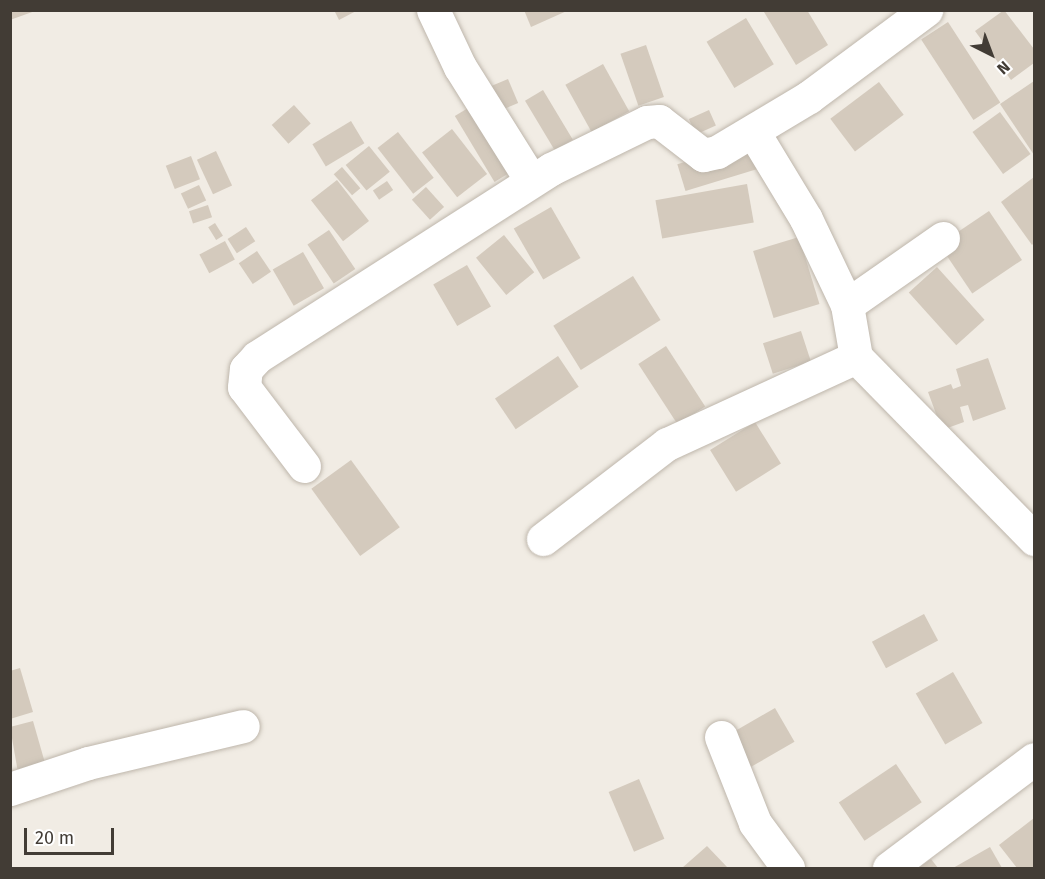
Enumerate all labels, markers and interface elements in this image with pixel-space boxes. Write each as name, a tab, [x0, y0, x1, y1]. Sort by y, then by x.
north arrow	[961, 24, 1021, 84]
text: N	[993, 57, 1014, 78]
scale bar	[27, 816, 117, 854]
text: 20 m	[35, 827, 74, 849]

